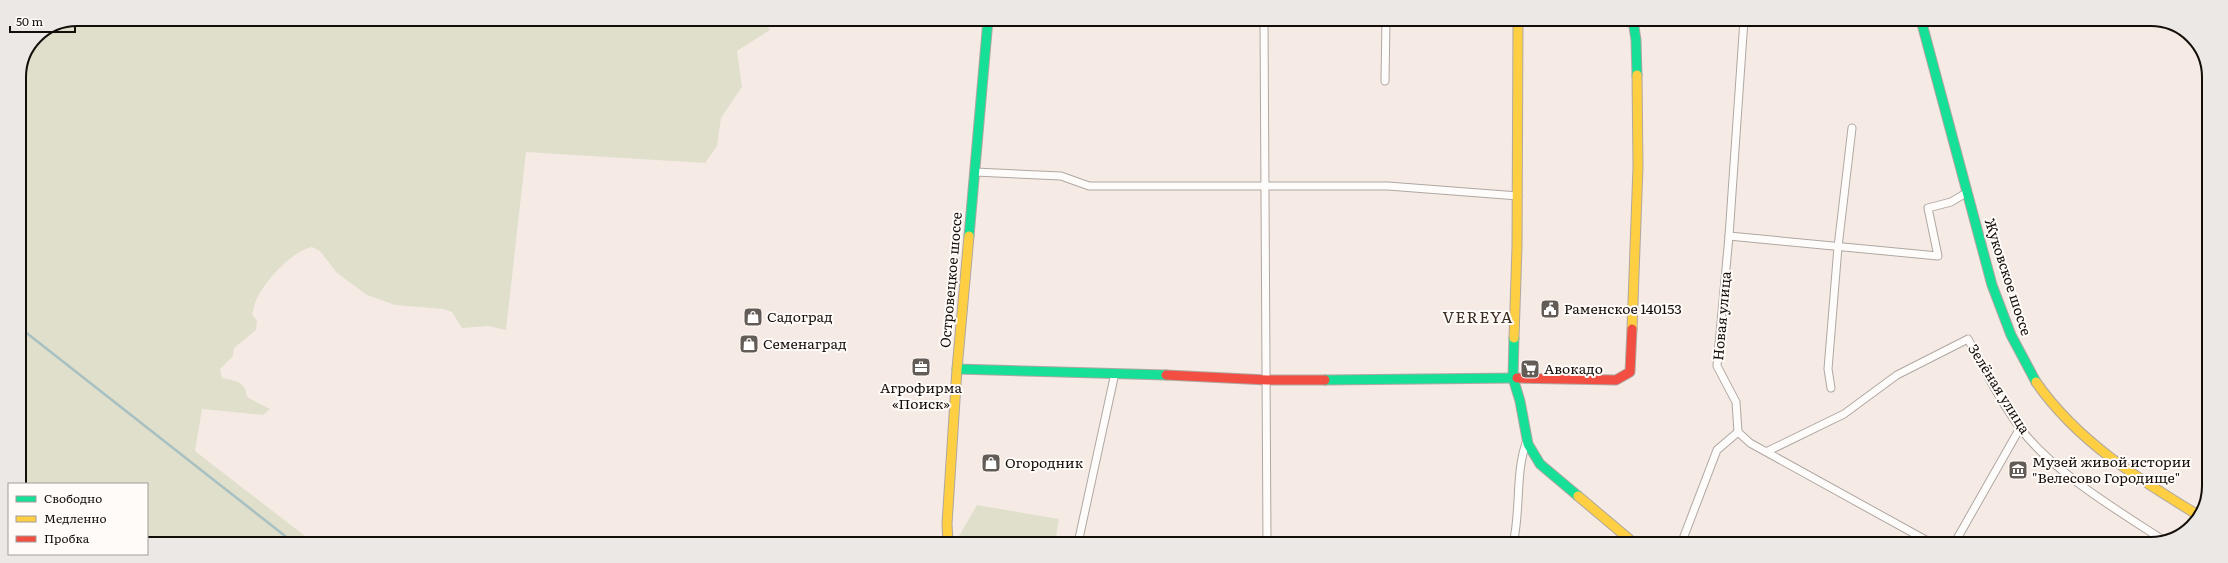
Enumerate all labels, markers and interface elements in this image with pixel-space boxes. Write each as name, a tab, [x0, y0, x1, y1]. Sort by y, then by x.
scale bar	[10, 8, 75, 34]
text: 50 m	[16, 12, 43, 30]
street label: Островецкое шоссе	[934, 211, 966, 349]
street label: Жуковское шоссе	[1981, 216, 2037, 338]
street label: Новая улица	[1707, 270, 1735, 361]
public building icon: Раменское 140153	[1539, 298, 1561, 320]
place label: Раменское 140153	[1564, 298, 1682, 318]
district label: VEREYA	[1443, 304, 1513, 328]
shop icon: Садоград	[742, 306, 764, 328]
place label: Садоград	[767, 306, 833, 326]
shop icon: Семенаград	[738, 333, 760, 355]
place label: Семенаград	[763, 333, 847, 353]
street label: Зелёная улица	[1964, 340, 2036, 438]
office icon: Агрофирма «Поиск»	[910, 356, 932, 378]
supermarket icon: Авокадо	[1519, 358, 1541, 380]
place label: Авокадо	[1544, 358, 1603, 378]
place label: Агрофирма «Поиск»	[880, 377, 962, 413]
place label: Музей живой истории "Велесово Городище"	[2032, 451, 2191, 487]
shop icon: Огородник	[980, 452, 1002, 474]
place label: Огородник	[1005, 452, 1084, 472]
museum icon: Музей живой истории "Велесово Городище"	[2007, 459, 2029, 481]
legend	[8, 483, 148, 555]
text: Свободно	[44, 489, 102, 507]
text: Медленно	[44, 509, 107, 527]
text: Пробка	[44, 529, 90, 547]

